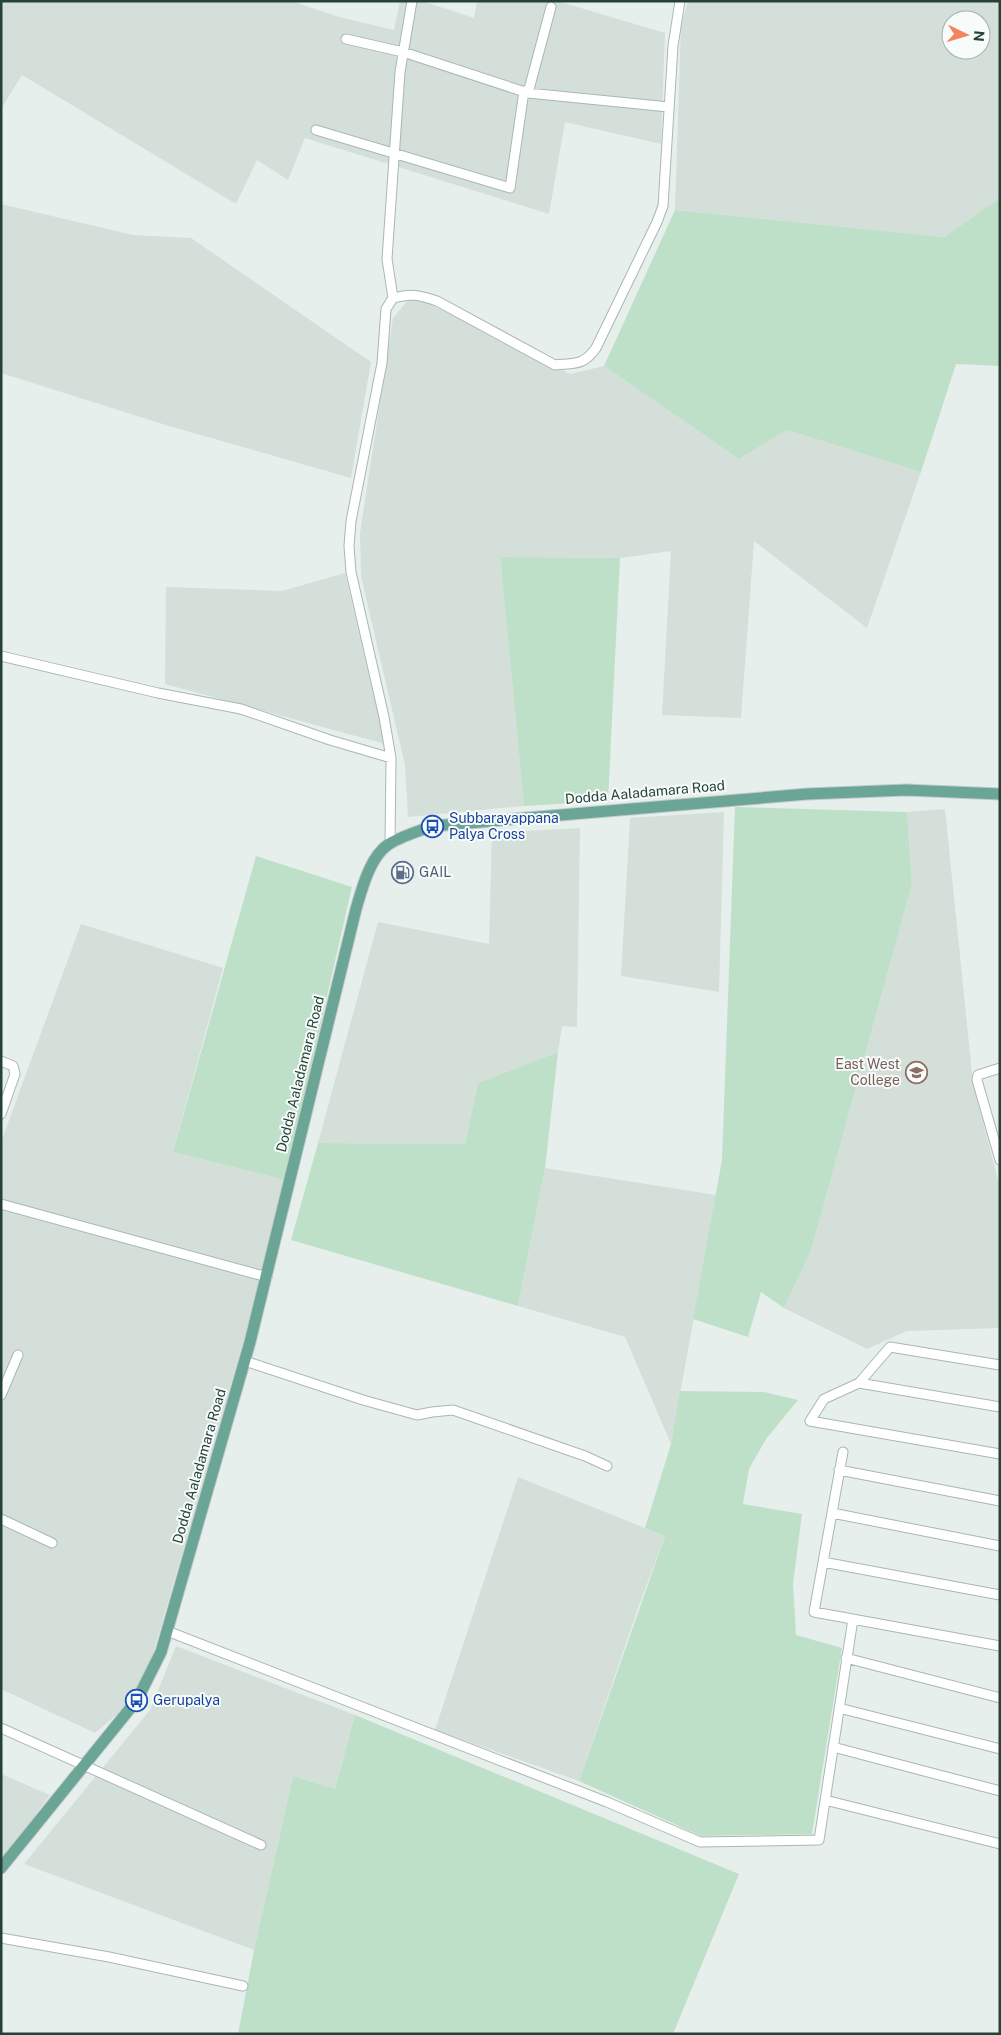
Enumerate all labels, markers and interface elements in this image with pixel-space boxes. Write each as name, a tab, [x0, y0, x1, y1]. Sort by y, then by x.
north arrow	[941, 10, 991, 60]
text: N	[971, 30, 987, 42]
street label: Dodda Aaladamara Road	[564, 777, 726, 807]
place label: Subbarayappana Palya Cross	[449, 810, 559, 842]
bus stop icon: Subbarayappana Palya Cross	[421, 814, 445, 838]
fuel station icon: GAIL	[391, 860, 415, 884]
place label: GAIL	[419, 864, 451, 880]
street label: Dodda Aaladamara Road	[273, 994, 327, 1154]
place label: East West College	[835, 1056, 900, 1088]
school or university icon: East West College	[904, 1060, 928, 1084]
street label: Dodda Aaladamara Road	[169, 1387, 229, 1545]
bus stop icon: Gerupalya	[125, 1688, 149, 1712]
place label: Gerupalya	[153, 1692, 220, 1708]

